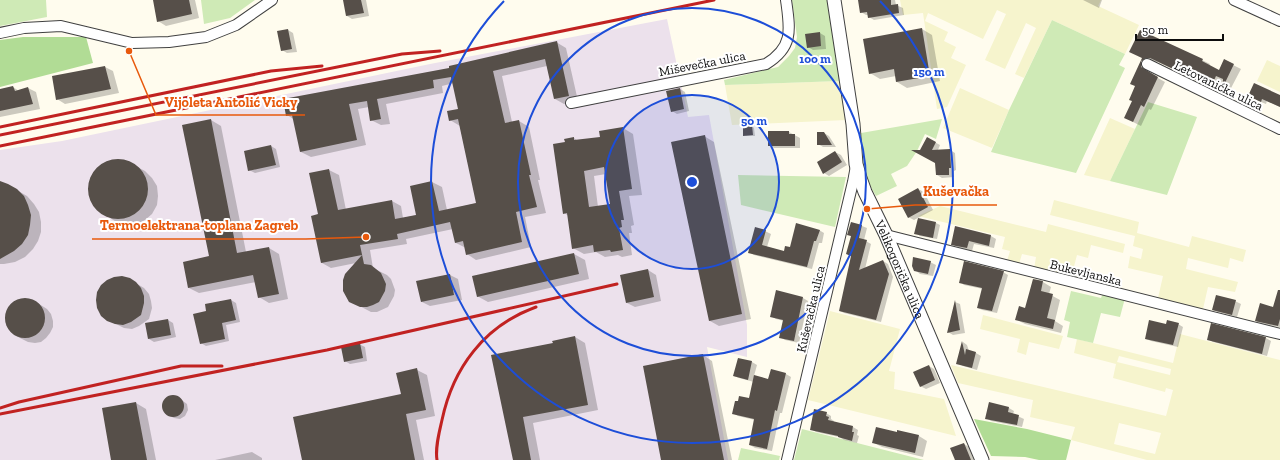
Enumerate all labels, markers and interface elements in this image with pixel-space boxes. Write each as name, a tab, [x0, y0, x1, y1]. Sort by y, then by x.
scale bar	[1136, 16, 1223, 42]
text: 50 m	[1142, 23, 1169, 37]
street label: Miševečka ulica	[658, 48, 747, 79]
text: 100 m	[799, 52, 831, 66]
street label: Letovanićka ulica	[1172, 57, 1266, 114]
text: 150 m	[914, 65, 945, 79]
callout: Vijoleta Antolić Vicky	[156, 89, 305, 115]
text: Vijoleta Antolić Vicky	[165, 94, 298, 111]
text: 50 m	[741, 114, 767, 128]
centre of rings	[685, 175, 699, 189]
callout: Kuševačka	[915, 179, 997, 205]
text: Kuševačka	[923, 183, 989, 200]
callout: Termoelektrana-toplana Zagreb	[92, 213, 306, 239]
text: Termoelektrana-toplana Zagreb	[100, 217, 299, 234]
street label: Velikogorička ulica	[871, 217, 928, 322]
street label: Bukevljanska	[1048, 256, 1124, 290]
street label: Kuševačka ulica	[793, 264, 828, 354]

